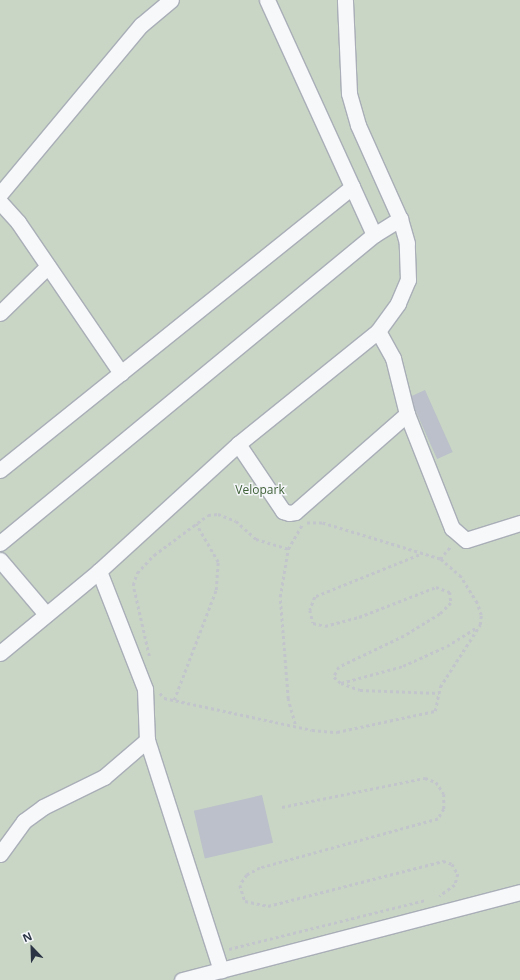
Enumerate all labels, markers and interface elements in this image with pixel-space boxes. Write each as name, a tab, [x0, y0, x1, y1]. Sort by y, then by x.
park label: Velopark	[235, 483, 285, 497]
north arrow	[12, 928, 52, 968]
text: N	[20, 928, 34, 945]

